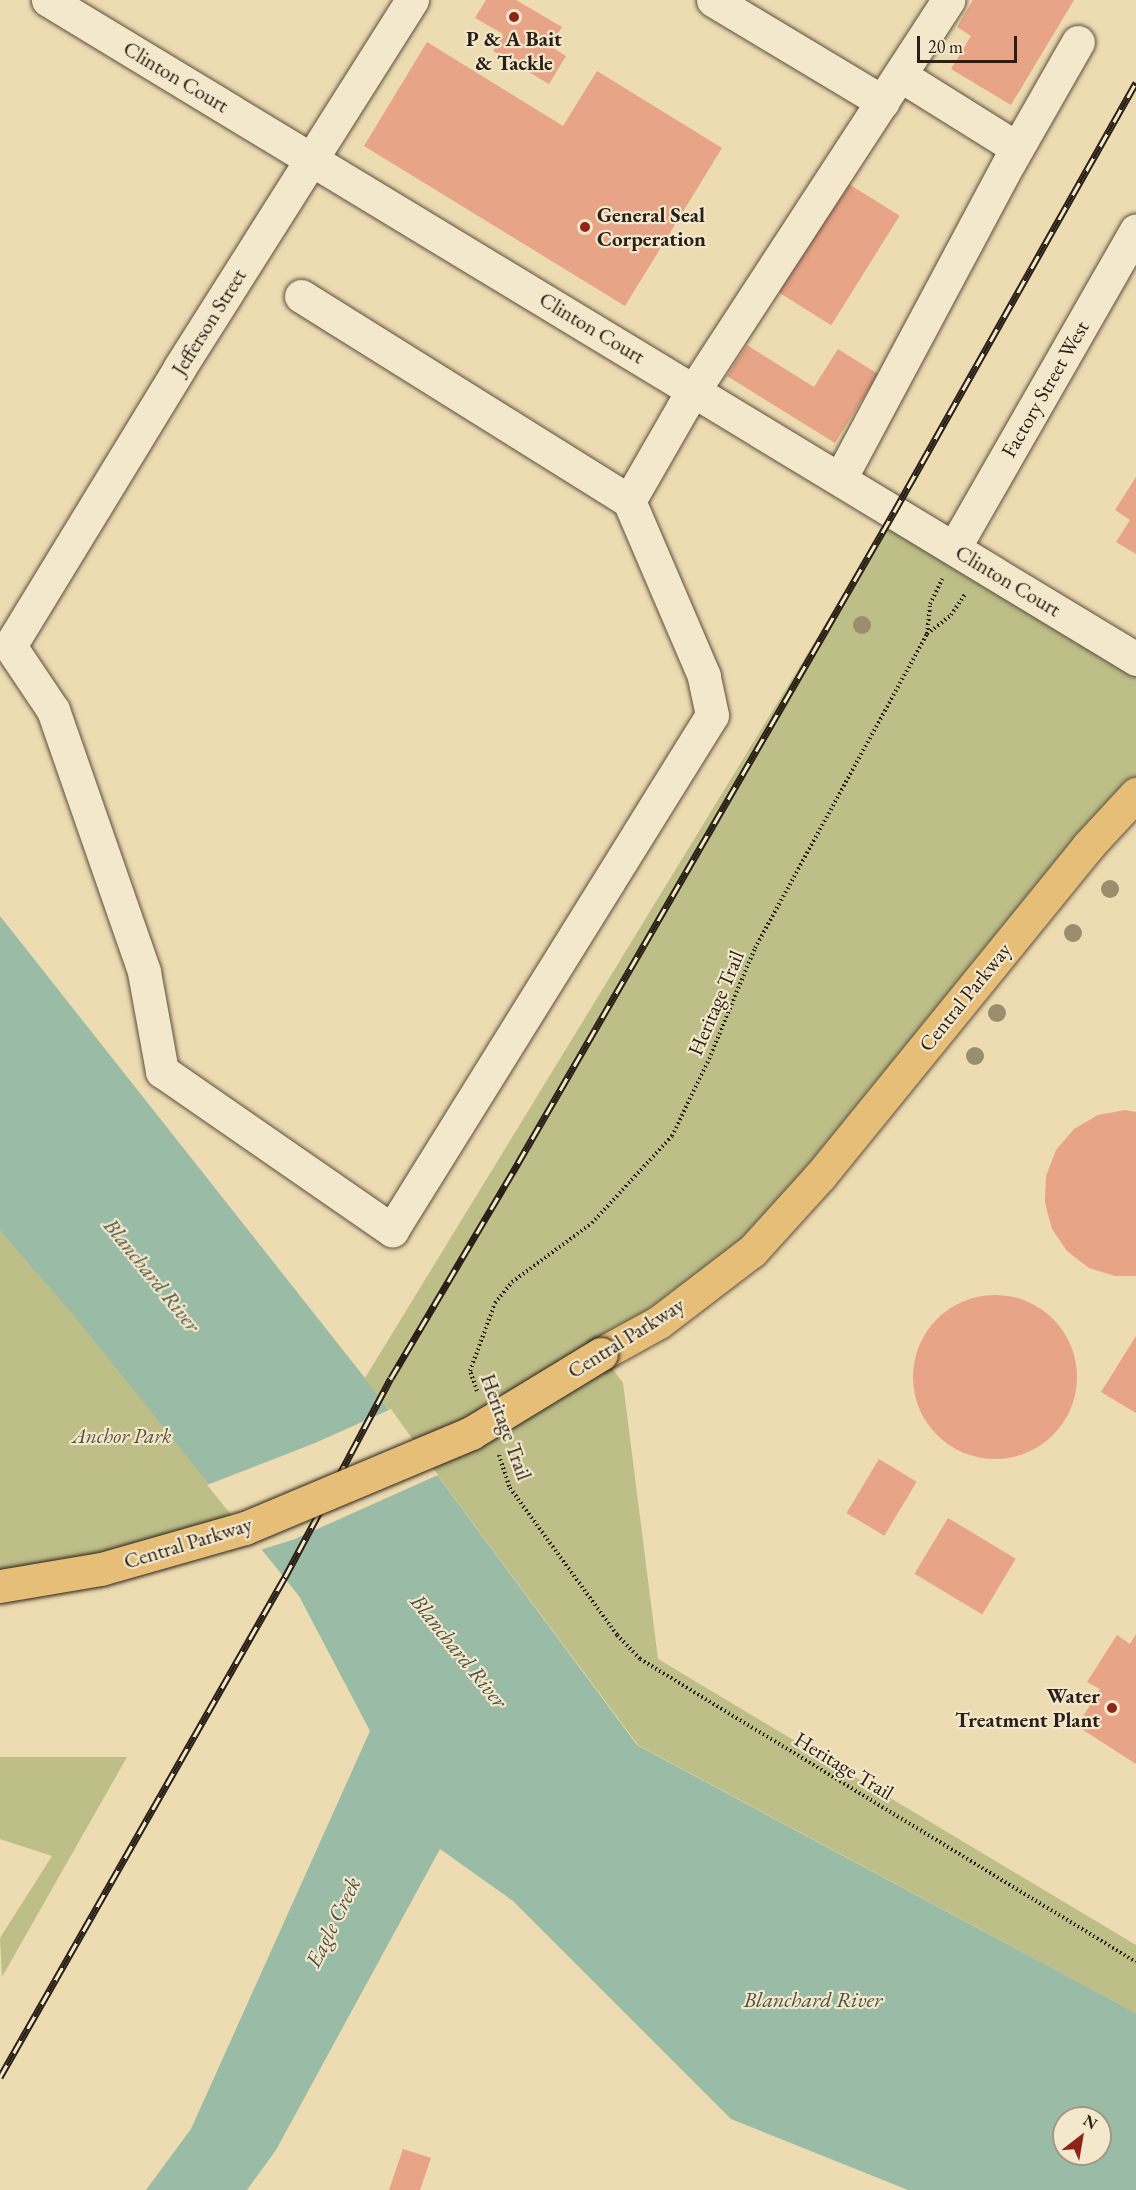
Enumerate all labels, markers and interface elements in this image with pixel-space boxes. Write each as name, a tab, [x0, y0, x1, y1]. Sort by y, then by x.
marker: P & A Bait & Tackle	[507, 10, 521, 24]
scale bar	[920, 24, 1020, 62]
place label: P & A Bait & Tackle	[466, 26, 562, 76]
text: 20 m	[928, 35, 963, 58]
street label: Clinton Court	[119, 36, 233, 118]
place label: General Seal Corperation	[597, 202, 706, 252]
marker: General Seal Corperation	[578, 220, 592, 234]
street label: Jefferson Street	[166, 264, 252, 380]
street label: Clinton Court	[535, 287, 649, 369]
street label: Factory Street West	[996, 316, 1094, 462]
street label: Clinton Court	[951, 540, 1065, 622]
street label: Central Parkway	[913, 938, 1017, 1056]
street label: Heritage Trail	[683, 947, 749, 1059]
water label: Blanchard River	[98, 1213, 206, 1337]
street label: Central Parkway	[563, 1292, 689, 1384]
street label: Heritage Trail	[475, 1370, 537, 1484]
park label: Anchor Park	[72, 1423, 172, 1449]
street label: Central Parkway	[121, 1512, 255, 1574]
water label: Blanchard River	[405, 1589, 513, 1713]
place label: Water Treatment Plant	[955, 1683, 1100, 1733]
marker: Water Treatment Plant	[1105, 1701, 1119, 1715]
street label: Heritage Trail	[790, 1727, 898, 1805]
water label: Eagle Creek	[300, 1873, 366, 1971]
water label: Blanchard River	[744, 1987, 882, 2013]
north arrow	[1052, 2106, 1112, 2166]
text: N	[1080, 2110, 1101, 2134]

